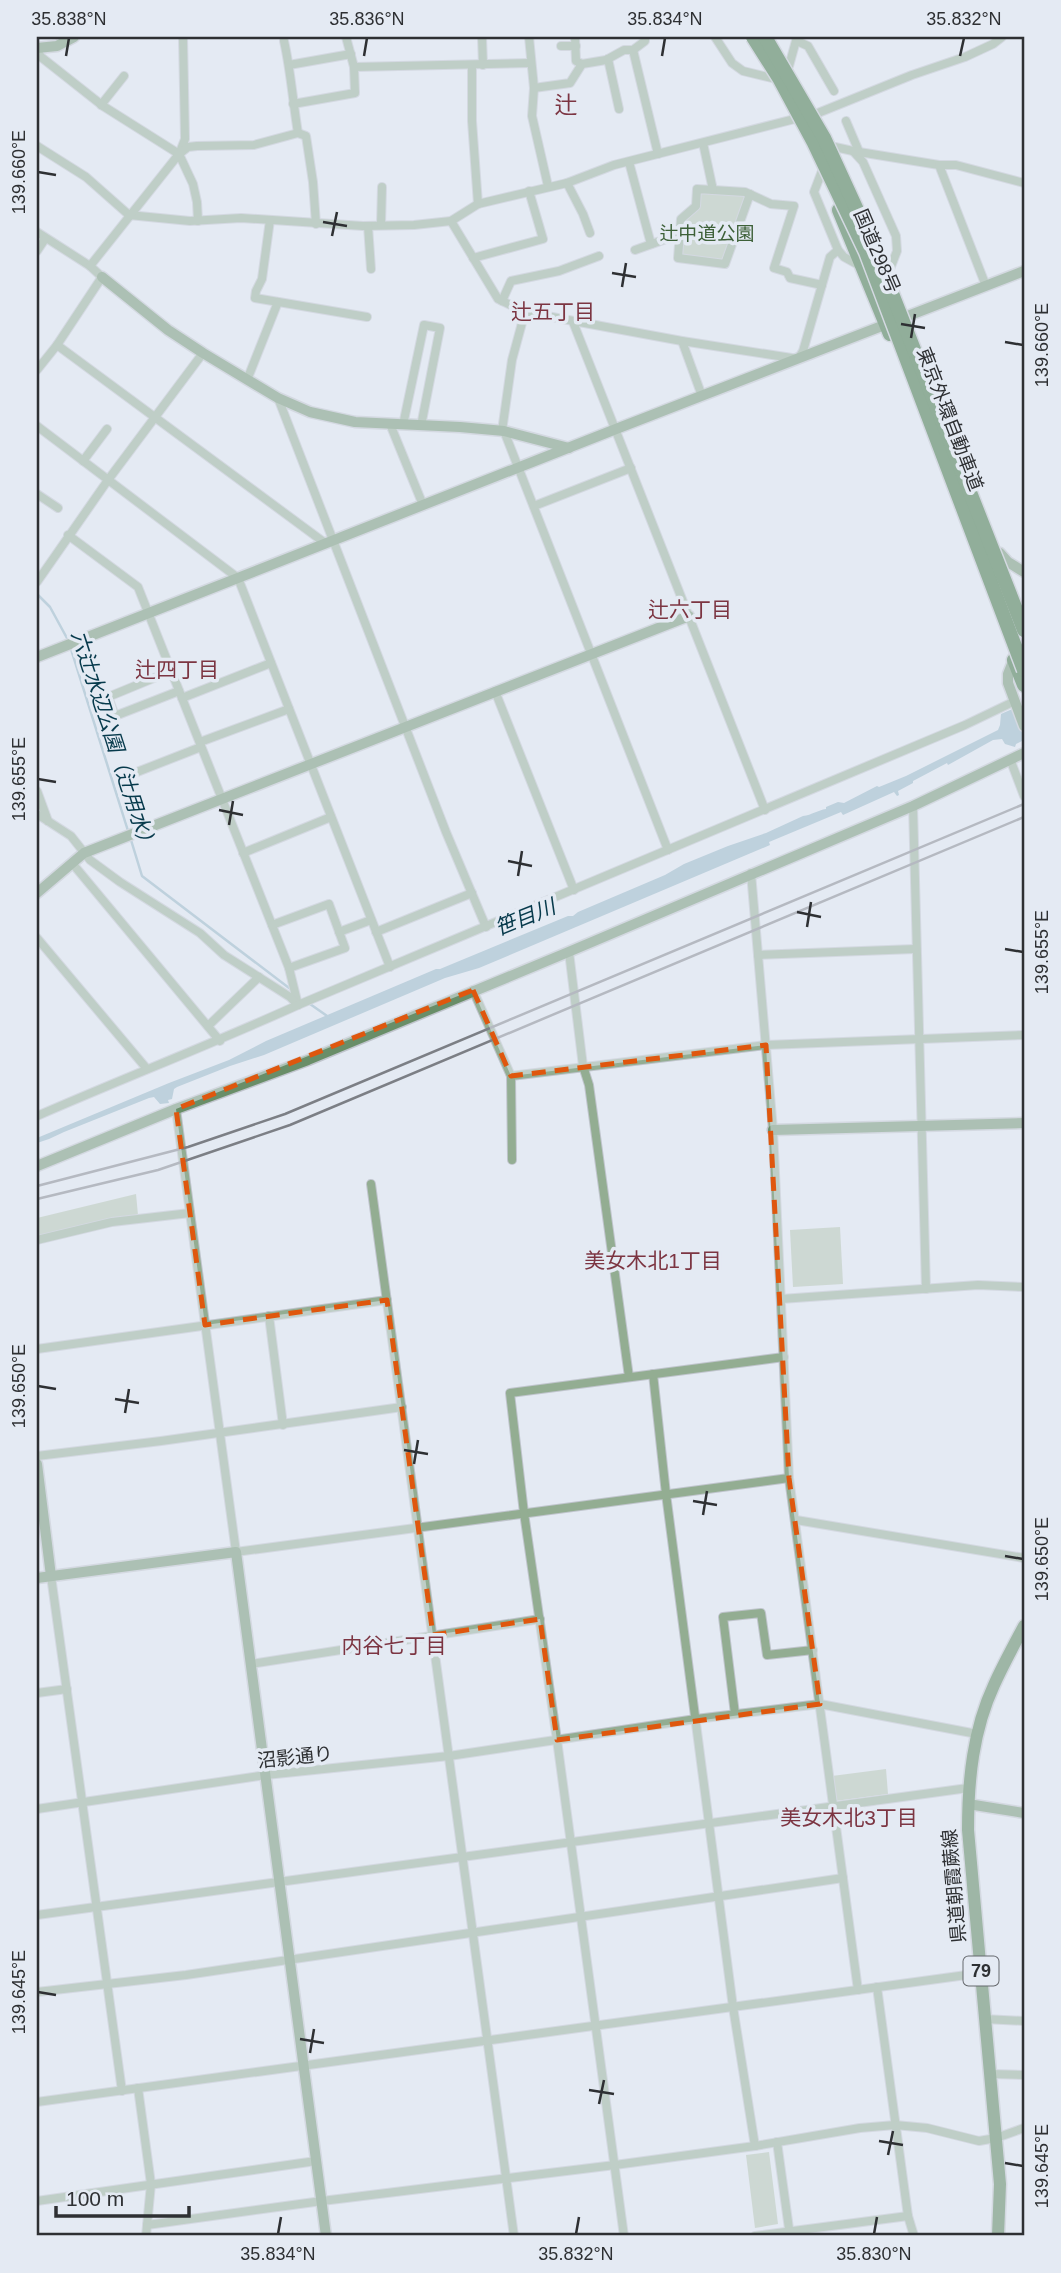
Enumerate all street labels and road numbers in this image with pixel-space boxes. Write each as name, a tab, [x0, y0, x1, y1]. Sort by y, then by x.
street label: 国道298号	[850, 206, 904, 296]
street label: 東京外環自動車道	[913, 344, 987, 494]
street label: 沼影通り	[256, 1743, 334, 1771]
street label: 県道朝霞蕨線	[939, 1828, 969, 1944]
road number: 79	[964, 1956, 998, 1985]

